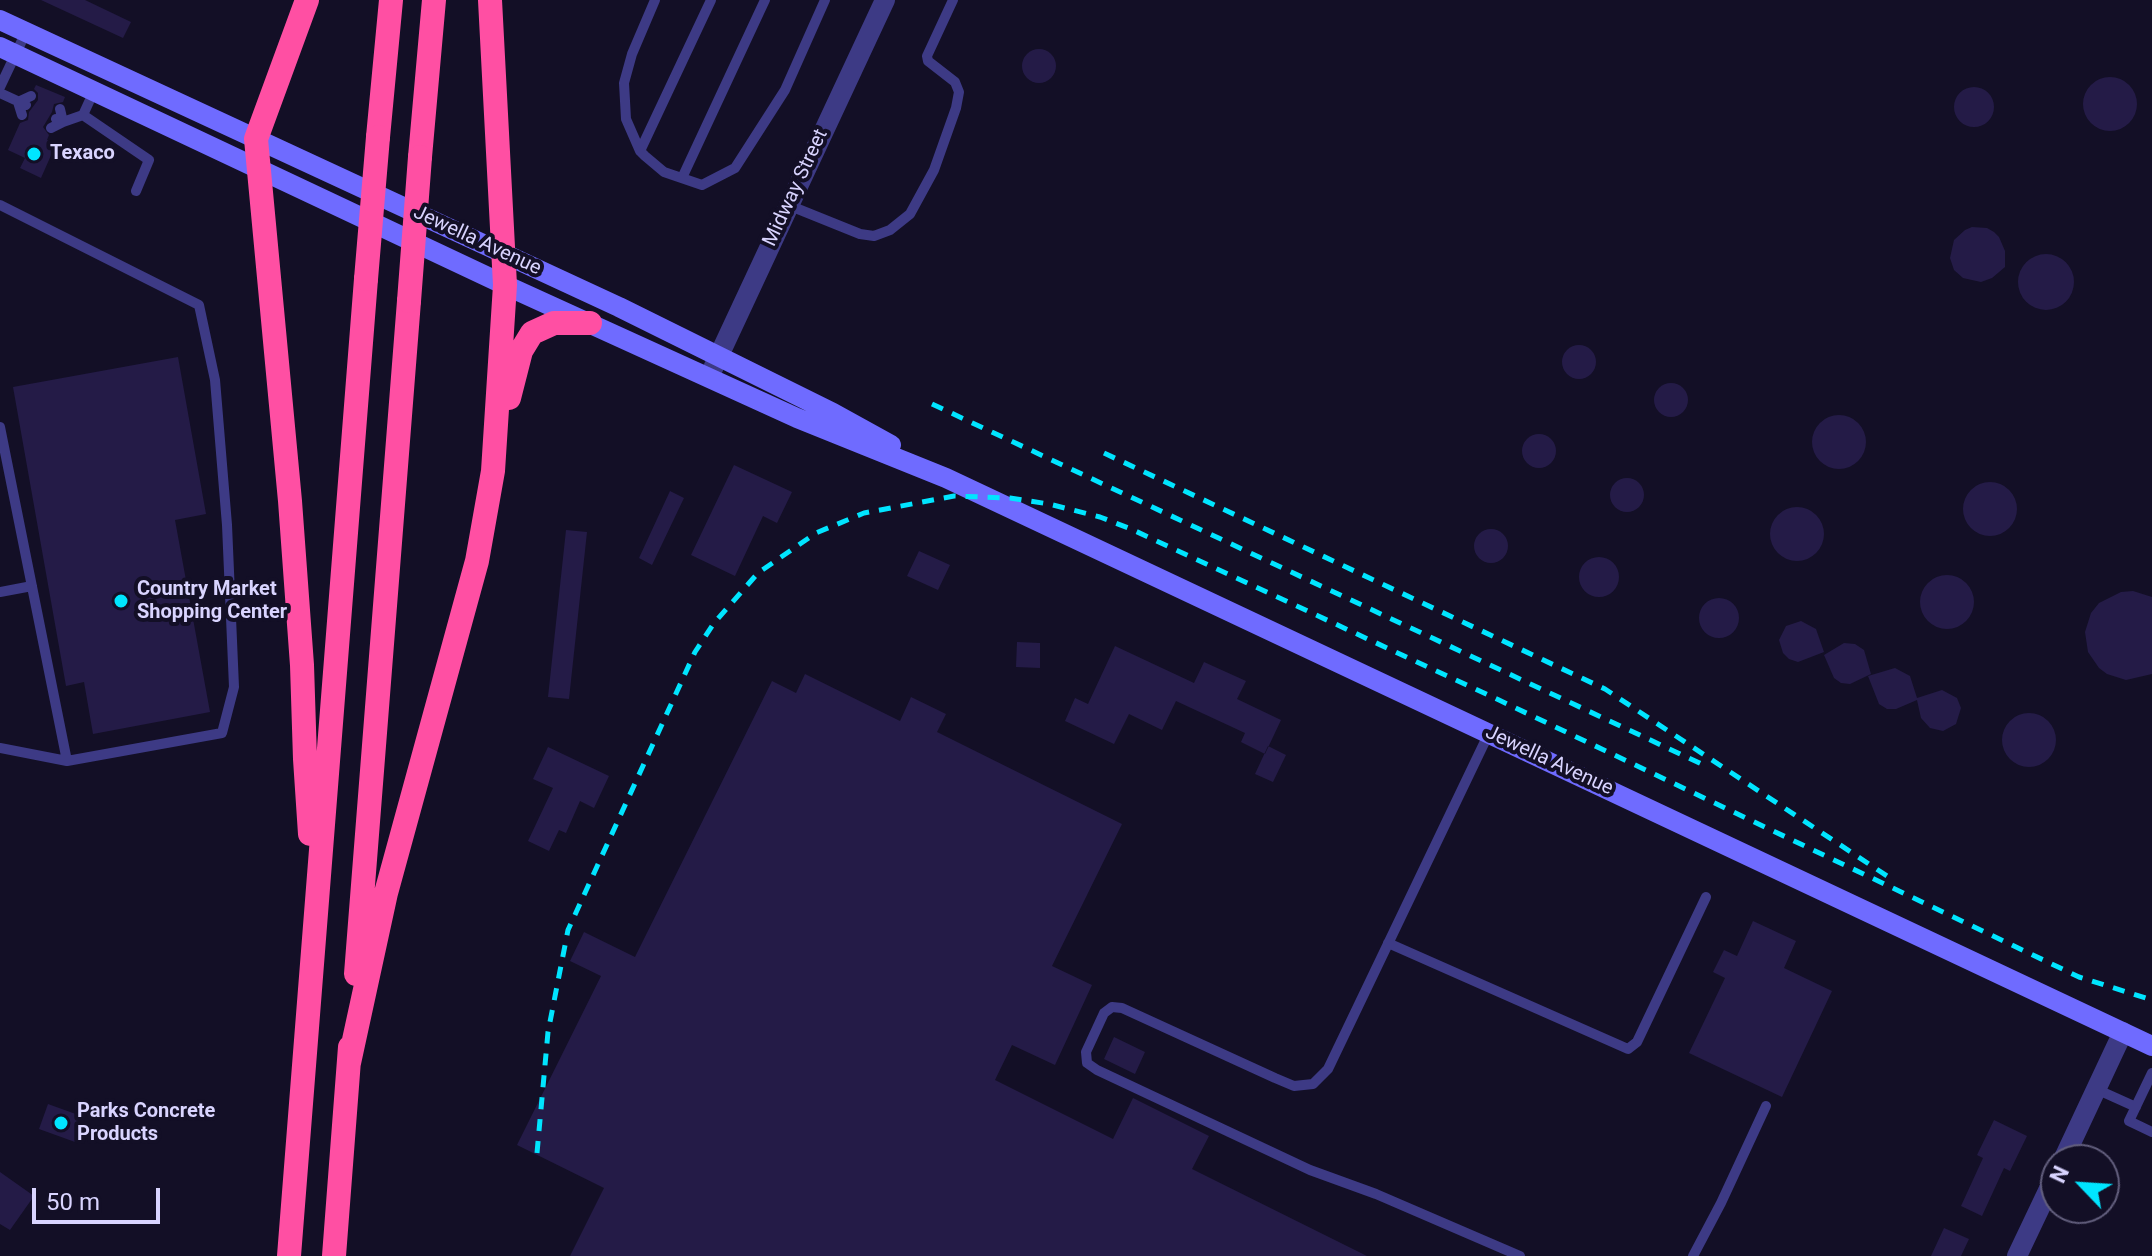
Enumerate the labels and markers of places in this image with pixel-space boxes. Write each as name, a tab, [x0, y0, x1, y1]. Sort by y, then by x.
place label: Texaco	[50, 142, 115, 166]
marker: Texaco	[25, 145, 43, 163]
place label: Country Market Shopping Center	[137, 578, 287, 625]
marker: Country Market Shopping Center	[112, 592, 130, 610]
place label: Parks Concrete Products	[77, 1100, 215, 1147]
marker: Parks Concrete Products	[52, 1114, 70, 1132]

